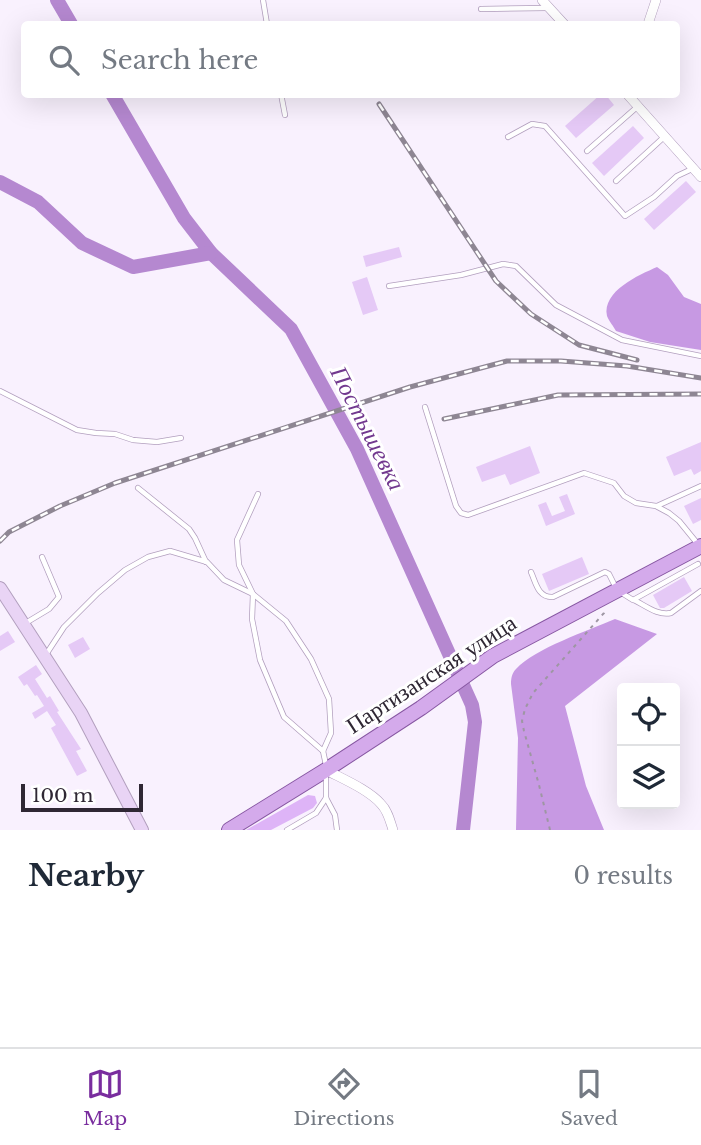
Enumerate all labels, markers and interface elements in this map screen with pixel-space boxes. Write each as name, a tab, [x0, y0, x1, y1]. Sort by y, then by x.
search box	[21, 21, 680, 98]
icon: search	[45, 41, 83, 79]
text: Search here	[101, 44, 258, 76]
water label: Постышевка	[324, 360, 412, 495]
street label: Партизанская улица	[341, 609, 521, 739]
map controls	[617, 683, 680, 809]
button: locate	[617, 683, 680, 746]
button: layers	[617, 746, 680, 809]
scale bar	[21, 781, 144, 813]
text: 100 m	[32, 784, 93, 807]
text: Nearby	[28, 857, 144, 894]
text: 0 results	[574, 862, 673, 890]
tab: Map	[83, 1065, 127, 1130]
tab: Directions	[293, 1065, 394, 1130]
tab: Saved	[561, 1065, 618, 1130]

